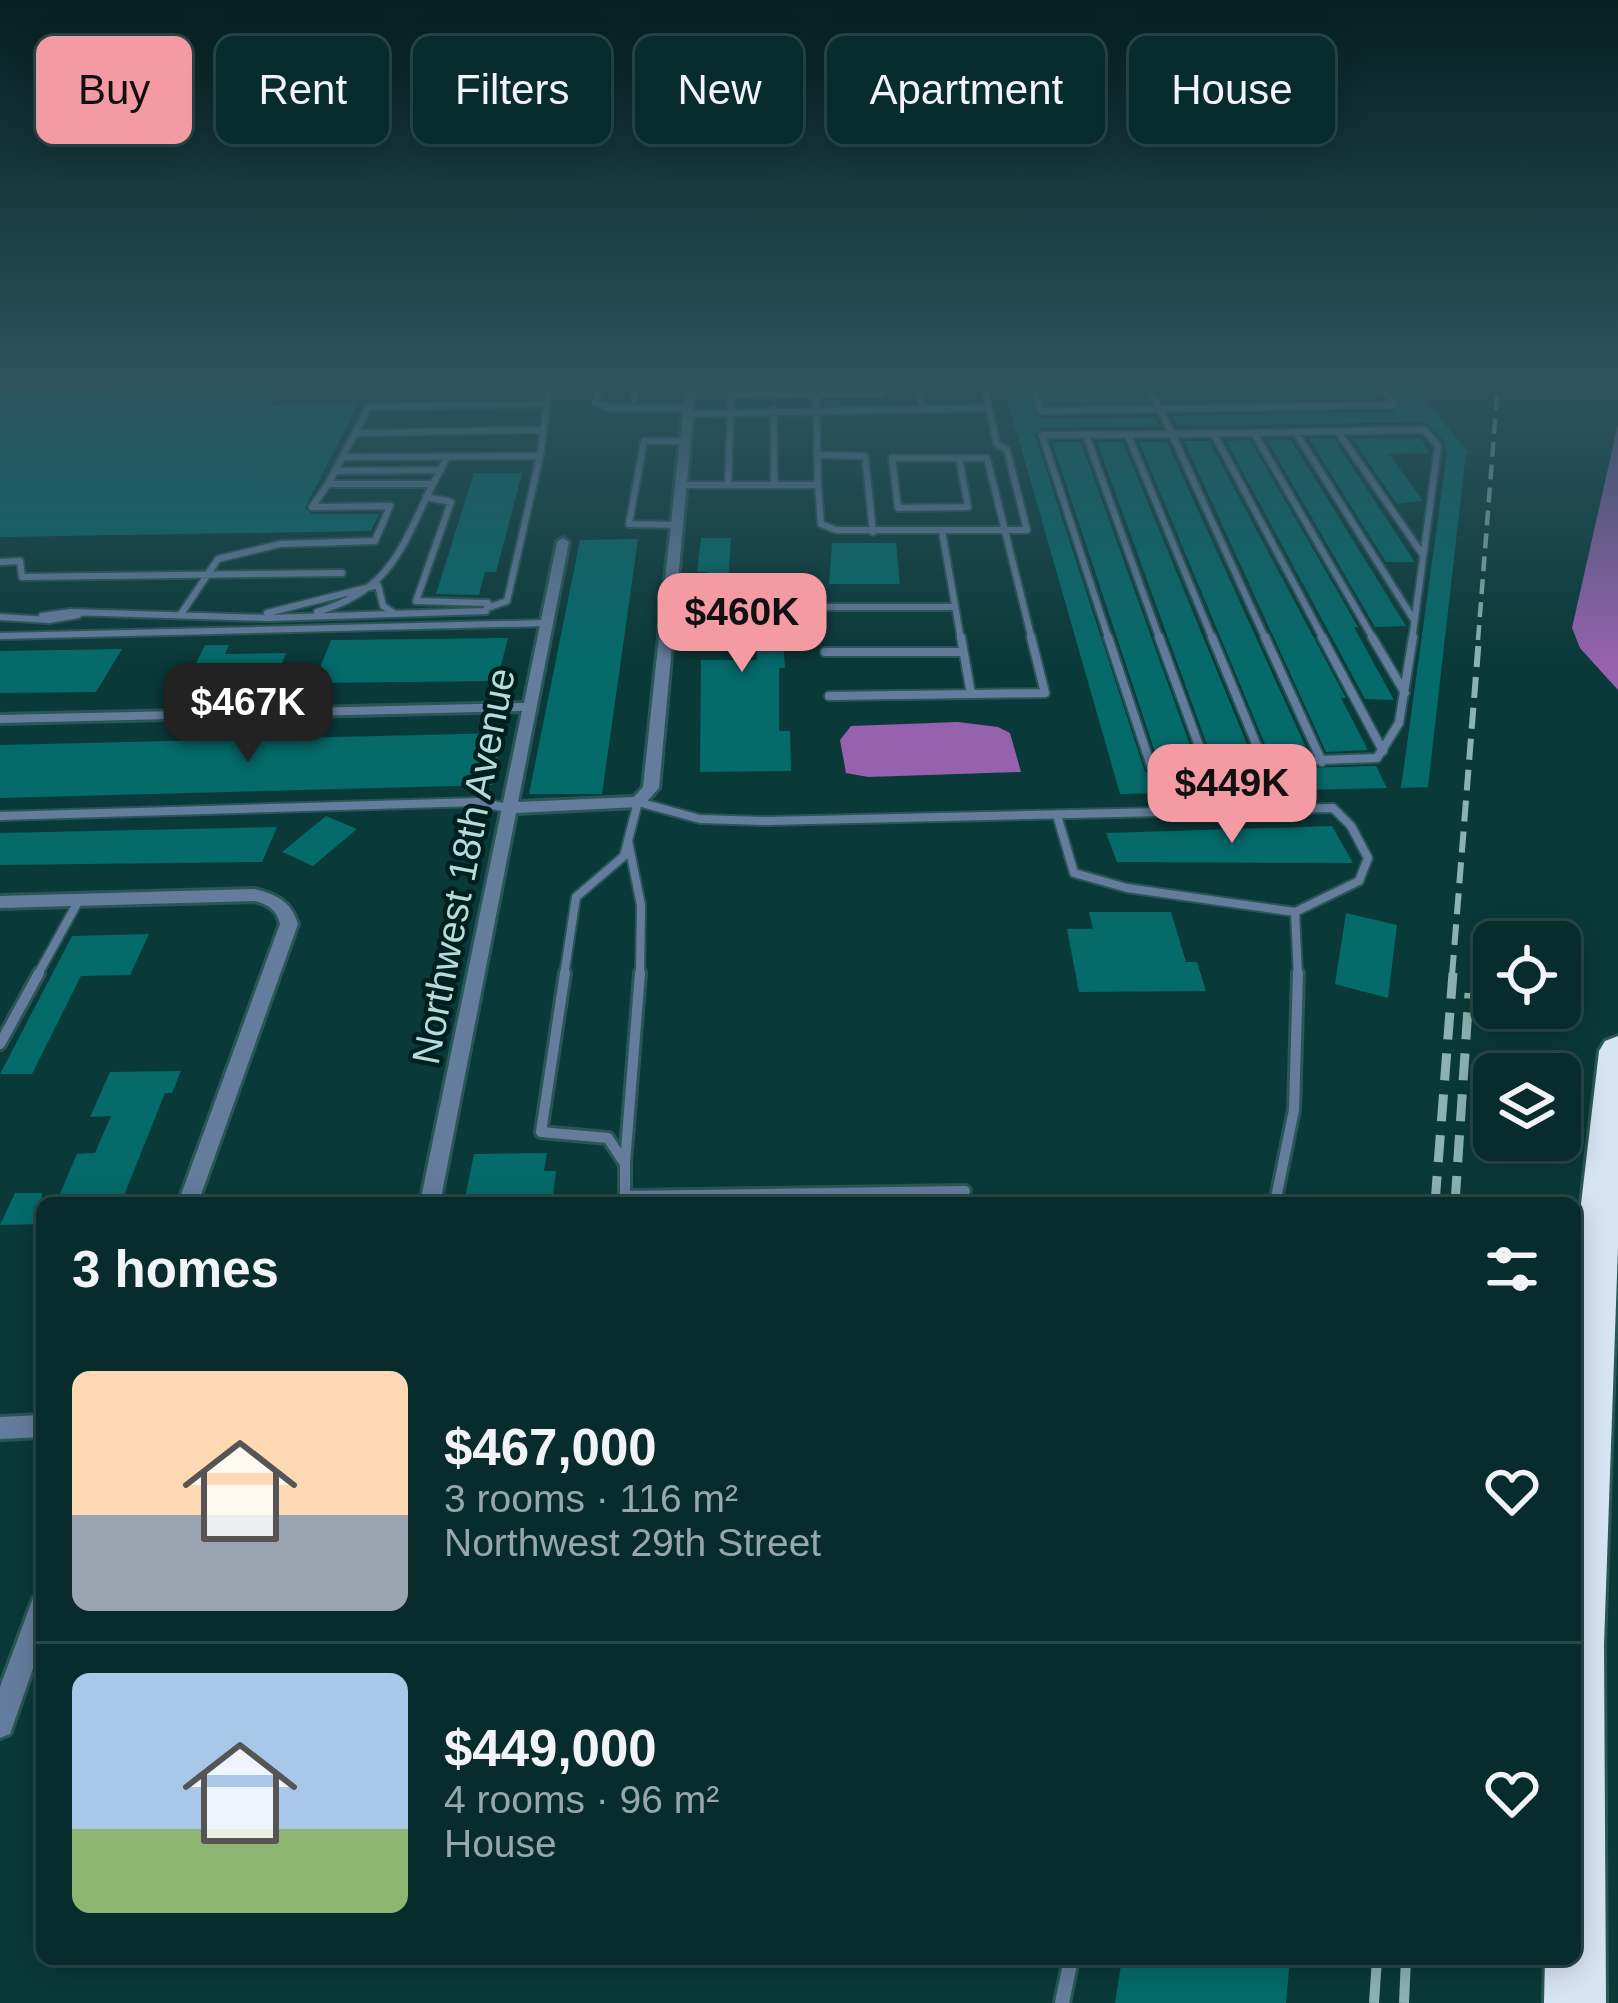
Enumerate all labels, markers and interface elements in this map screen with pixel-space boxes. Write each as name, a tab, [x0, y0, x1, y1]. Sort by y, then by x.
chip: Buy	[36, 36, 192, 144]
chip: Rent	[216, 36, 389, 144]
chip: Filters	[413, 36, 611, 144]
chip: New	[635, 36, 803, 144]
chip: Apartment	[827, 36, 1105, 144]
chip: House	[1129, 36, 1335, 144]
pin: $460K	[658, 573, 826, 675]
text: $460K	[685, 590, 799, 633]
pin: $467K	[164, 663, 332, 765]
street label: Northwest 18th Avenue	[404, 664, 523, 1068]
text: $467K	[191, 680, 305, 723]
pin: $449K	[1148, 744, 1316, 846]
text: $449K	[1175, 761, 1289, 804]
map controls	[1473, 921, 1581, 1161]
button: locate	[1473, 921, 1581, 1029]
button: layers	[1473, 1053, 1581, 1161]
icon: filters	[1479, 1236, 1545, 1302]
text: 3 homes	[72, 1241, 279, 1298]
icon: home	[168, 1419, 312, 1563]
text: $467,000	[444, 1419, 657, 1476]
icon: heart	[1479, 1458, 1545, 1524]
text: 3 rooms · 116 m²	[444, 1477, 738, 1520]
text: Northwest 29th Street	[444, 1521, 821, 1564]
text: $449,000	[444, 1720, 657, 1777]
icon: home	[168, 1721, 312, 1865]
icon: heart	[1479, 1760, 1545, 1826]
text: 4 rooms · 96 m²	[444, 1778, 719, 1821]
text: House	[444, 1822, 557, 1865]

